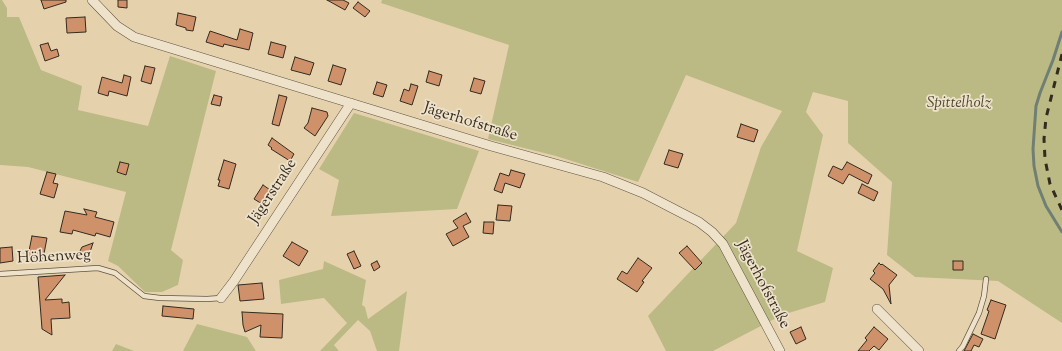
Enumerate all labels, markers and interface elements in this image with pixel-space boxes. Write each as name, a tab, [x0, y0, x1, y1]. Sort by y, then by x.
park label: Spittelholz	[927, 94, 991, 114]
street label: Jägerhofstraße	[421, 100, 519, 146]
street label: Jägerstraße	[246, 156, 302, 228]
street label: Jägerhofstraße	[731, 237, 793, 333]
street label: Höhenweg	[17, 246, 91, 270]

